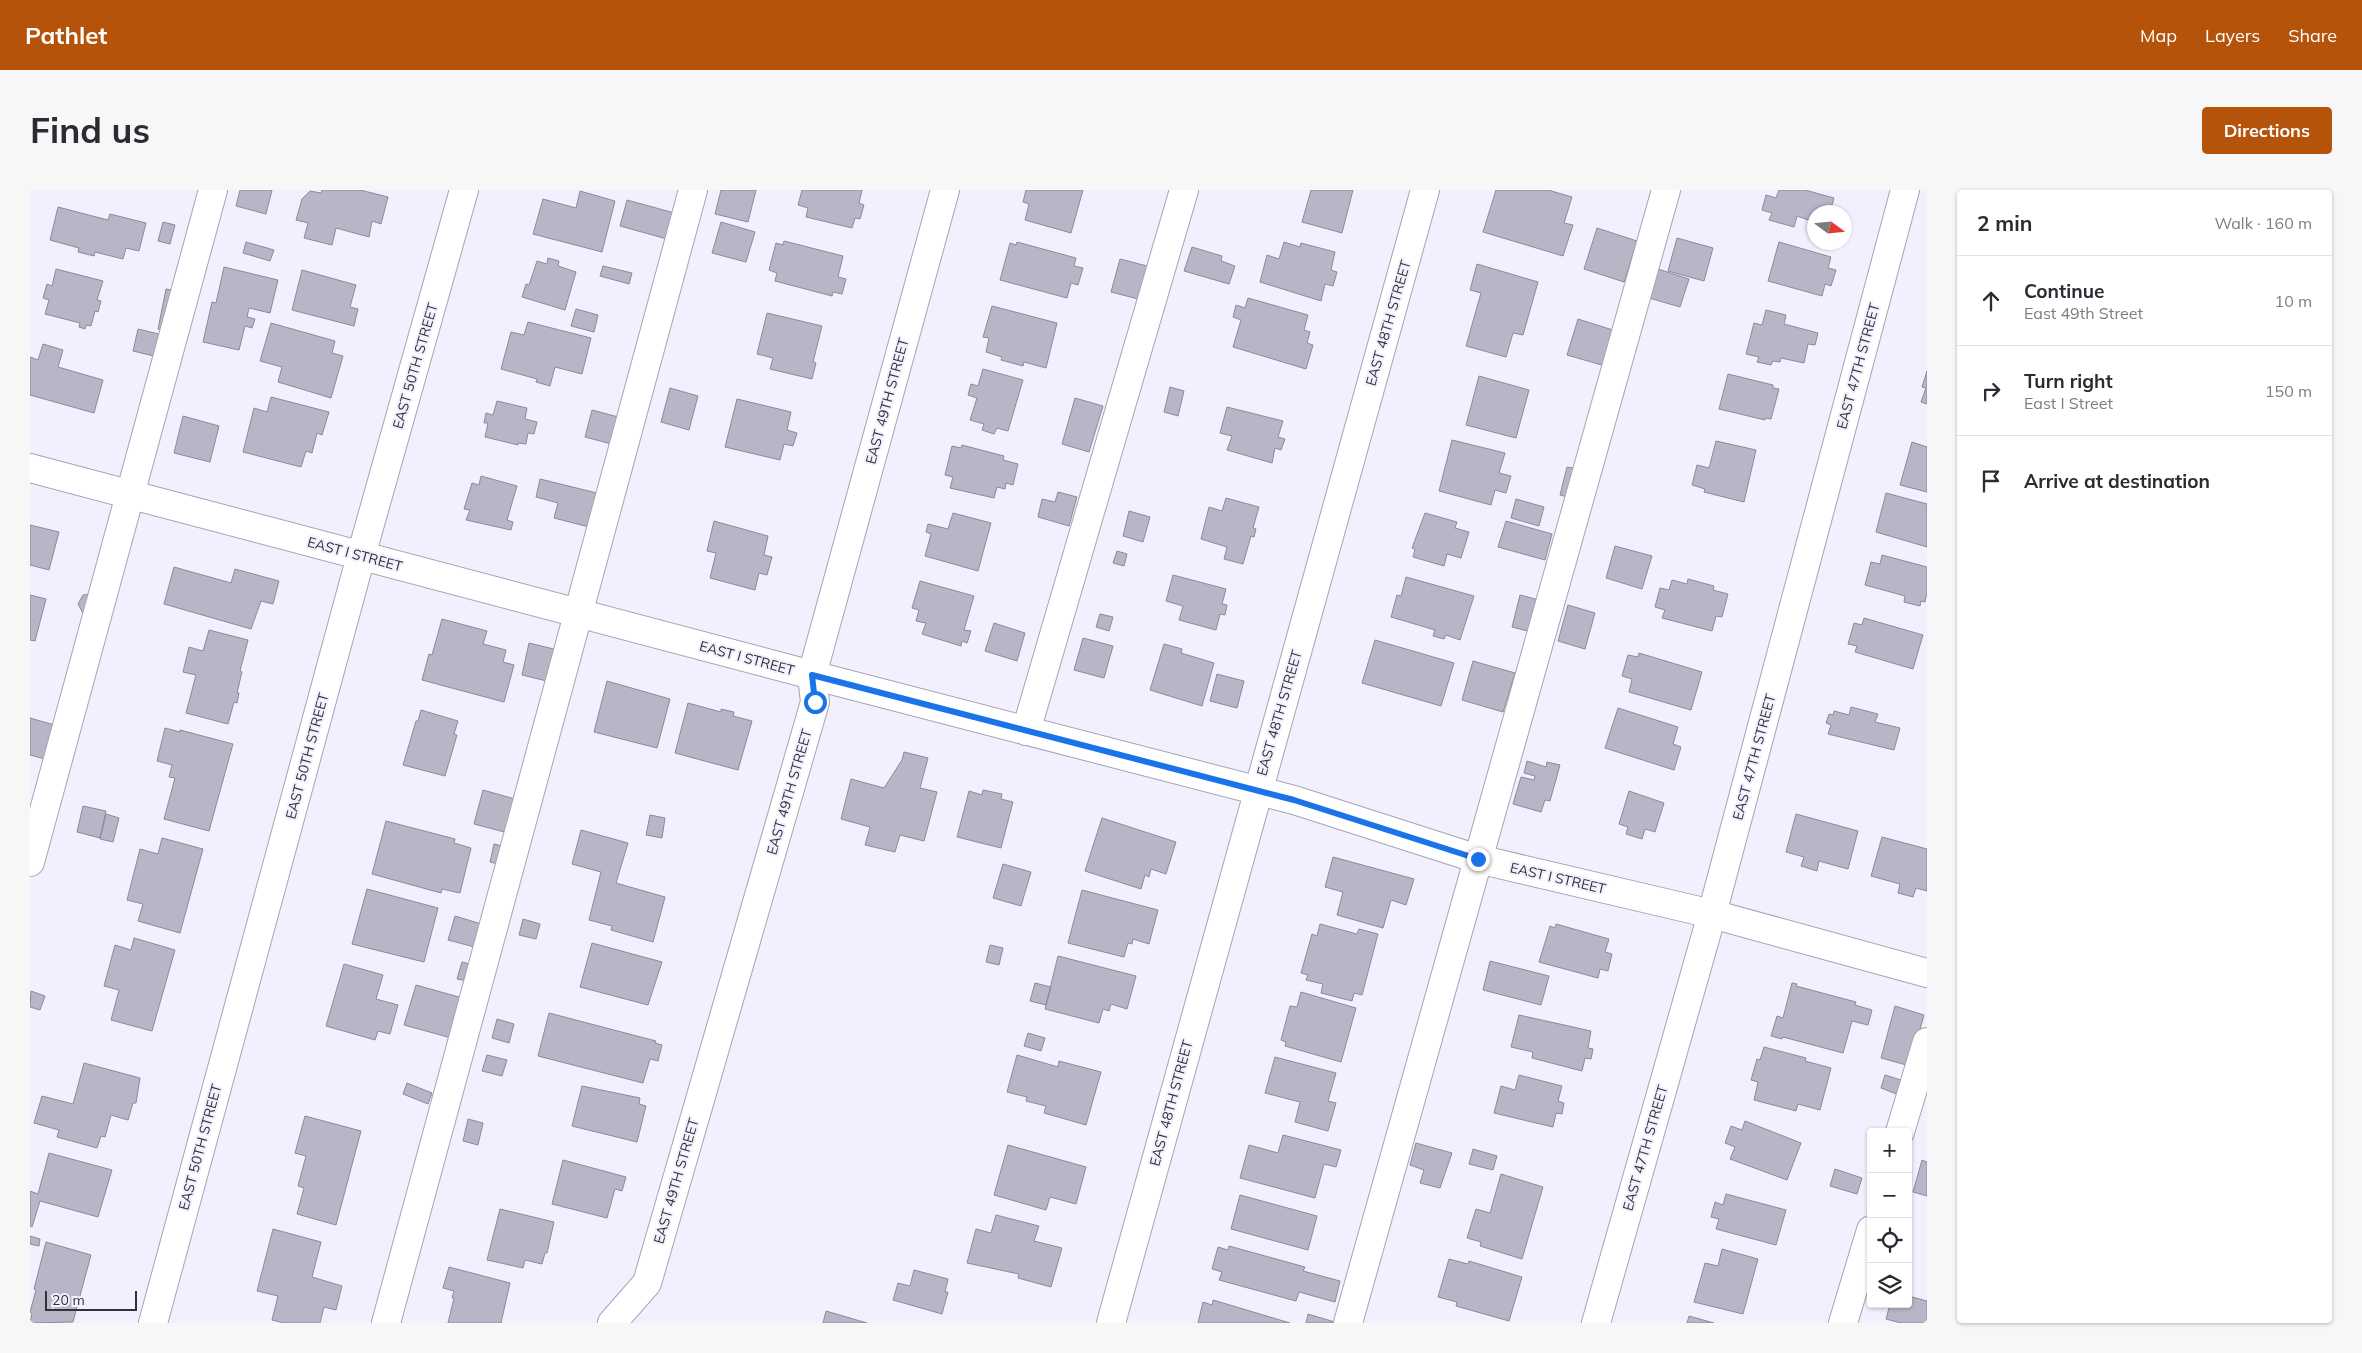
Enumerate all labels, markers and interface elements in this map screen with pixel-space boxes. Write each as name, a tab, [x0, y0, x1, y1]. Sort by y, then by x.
text: Pathlet	[25, 20, 107, 50]
text: Map	[2140, 24, 2177, 47]
text: Layers	[2205, 24, 2260, 47]
text: Share	[2288, 24, 2337, 47]
button: Directions	[2202, 107, 2332, 154]
text: Find us	[30, 108, 150, 152]
north arrow	[1807, 205, 1852, 250]
text: 2 min	[1977, 210, 2032, 236]
text: Walk · 160 m	[2214, 213, 2312, 233]
street label: EAST 48TH STREET	[1361, 258, 1415, 388]
text: Continue	[2024, 279, 2104, 303]
icon: ahead	[1977, 287, 2005, 315]
text: 10 m	[2275, 291, 2312, 311]
street label: EAST 47TH STREET	[1832, 300, 1884, 431]
street label: EAST 50TH STREET	[388, 301, 442, 431]
text: East 49th Street	[2024, 303, 2143, 323]
street label: EAST 49TH STREET	[861, 335, 913, 466]
text: Turn right	[2024, 369, 2113, 393]
icon: right	[1977, 377, 2005, 405]
text: 150 m	[2265, 381, 2312, 401]
text: East I Street	[2024, 393, 2113, 413]
icon: arrive	[1977, 467, 2005, 495]
text: Arrive at destination	[2024, 469, 2210, 493]
street label: EAST I STREET	[306, 533, 405, 575]
street label: EAST I STREET	[698, 637, 797, 679]
street label: EAST 48TH STREET	[1252, 648, 1306, 778]
street label: EAST 50TH STREET	[281, 690, 333, 821]
route start	[804, 691, 827, 714]
street label: EAST 47TH STREET	[1728, 691, 1780, 822]
street label: EAST 49TH STREET	[762, 727, 816, 857]
route end	[1467, 848, 1490, 871]
street label: EAST I STREET	[1508, 858, 1608, 898]
street label: EAST 48TH STREET	[1145, 1037, 1197, 1168]
street label: EAST 50TH STREET	[174, 1081, 226, 1212]
street label: EAST 47TH STREET	[1618, 1083, 1672, 1213]
street label: EAST 49TH STREET	[649, 1116, 703, 1246]
map controls	[1867, 1128, 1912, 1308]
button: +	[1867, 1128, 1912, 1173]
button: −	[1867, 1173, 1912, 1218]
button: locate	[1867, 1218, 1912, 1263]
button: layers	[1867, 1263, 1912, 1308]
scale bar	[45, 1288, 138, 1311]
text: 20 m	[52, 1291, 85, 1309]

